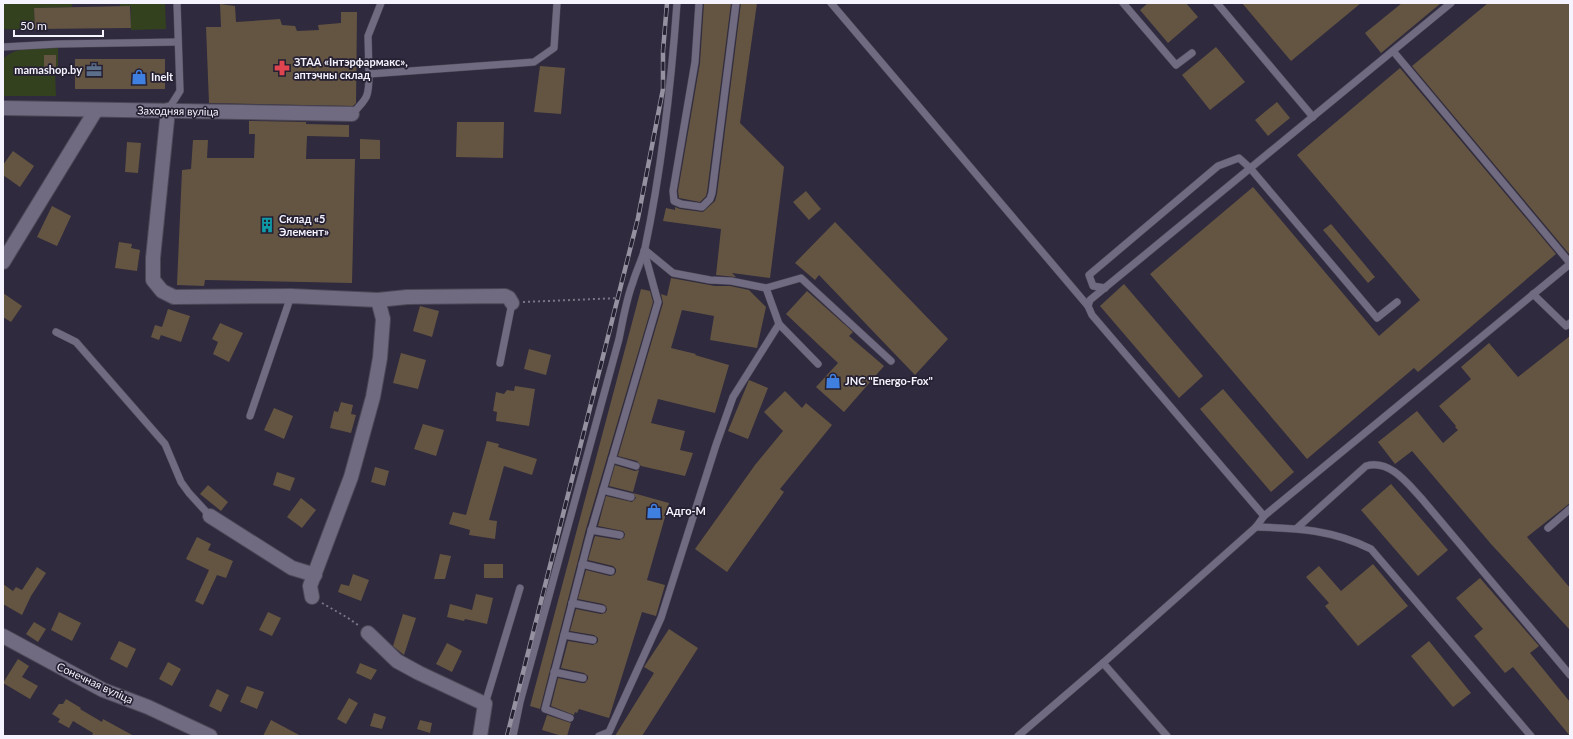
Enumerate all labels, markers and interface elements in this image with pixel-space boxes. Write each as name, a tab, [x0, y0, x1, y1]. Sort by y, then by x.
scale bar	[14, 12, 103, 38]
text: 50 m	[20, 18, 47, 33]
place label: ЗТАА «Інтэрфармакс», аптэчны склад	[294, 55, 408, 81]
pharmacy icon: ЗТАА «Інтэрфармакс», аптэчны склад	[273, 59, 291, 77]
office icon: mamashop.by	[85, 61, 103, 79]
place label: mamashop.by	[14, 63, 82, 76]
shop icon: Inelt	[130, 68, 148, 86]
place label: Inelt	[151, 70, 174, 83]
street label: Заходняя вуліца	[137, 103, 219, 118]
place label: Склад «5 Элемент»	[279, 212, 329, 238]
building icon: Склад «5 Элемент»	[258, 216, 276, 234]
shop icon: JNC "Energo-Fox"	[824, 372, 842, 390]
place label: JNC "Energo-Fox"	[845, 374, 933, 387]
shop icon: Адго-М	[645, 502, 663, 520]
place label: Адго-М	[665, 504, 706, 517]
street label: Сонечная вуліца	[55, 659, 135, 706]

